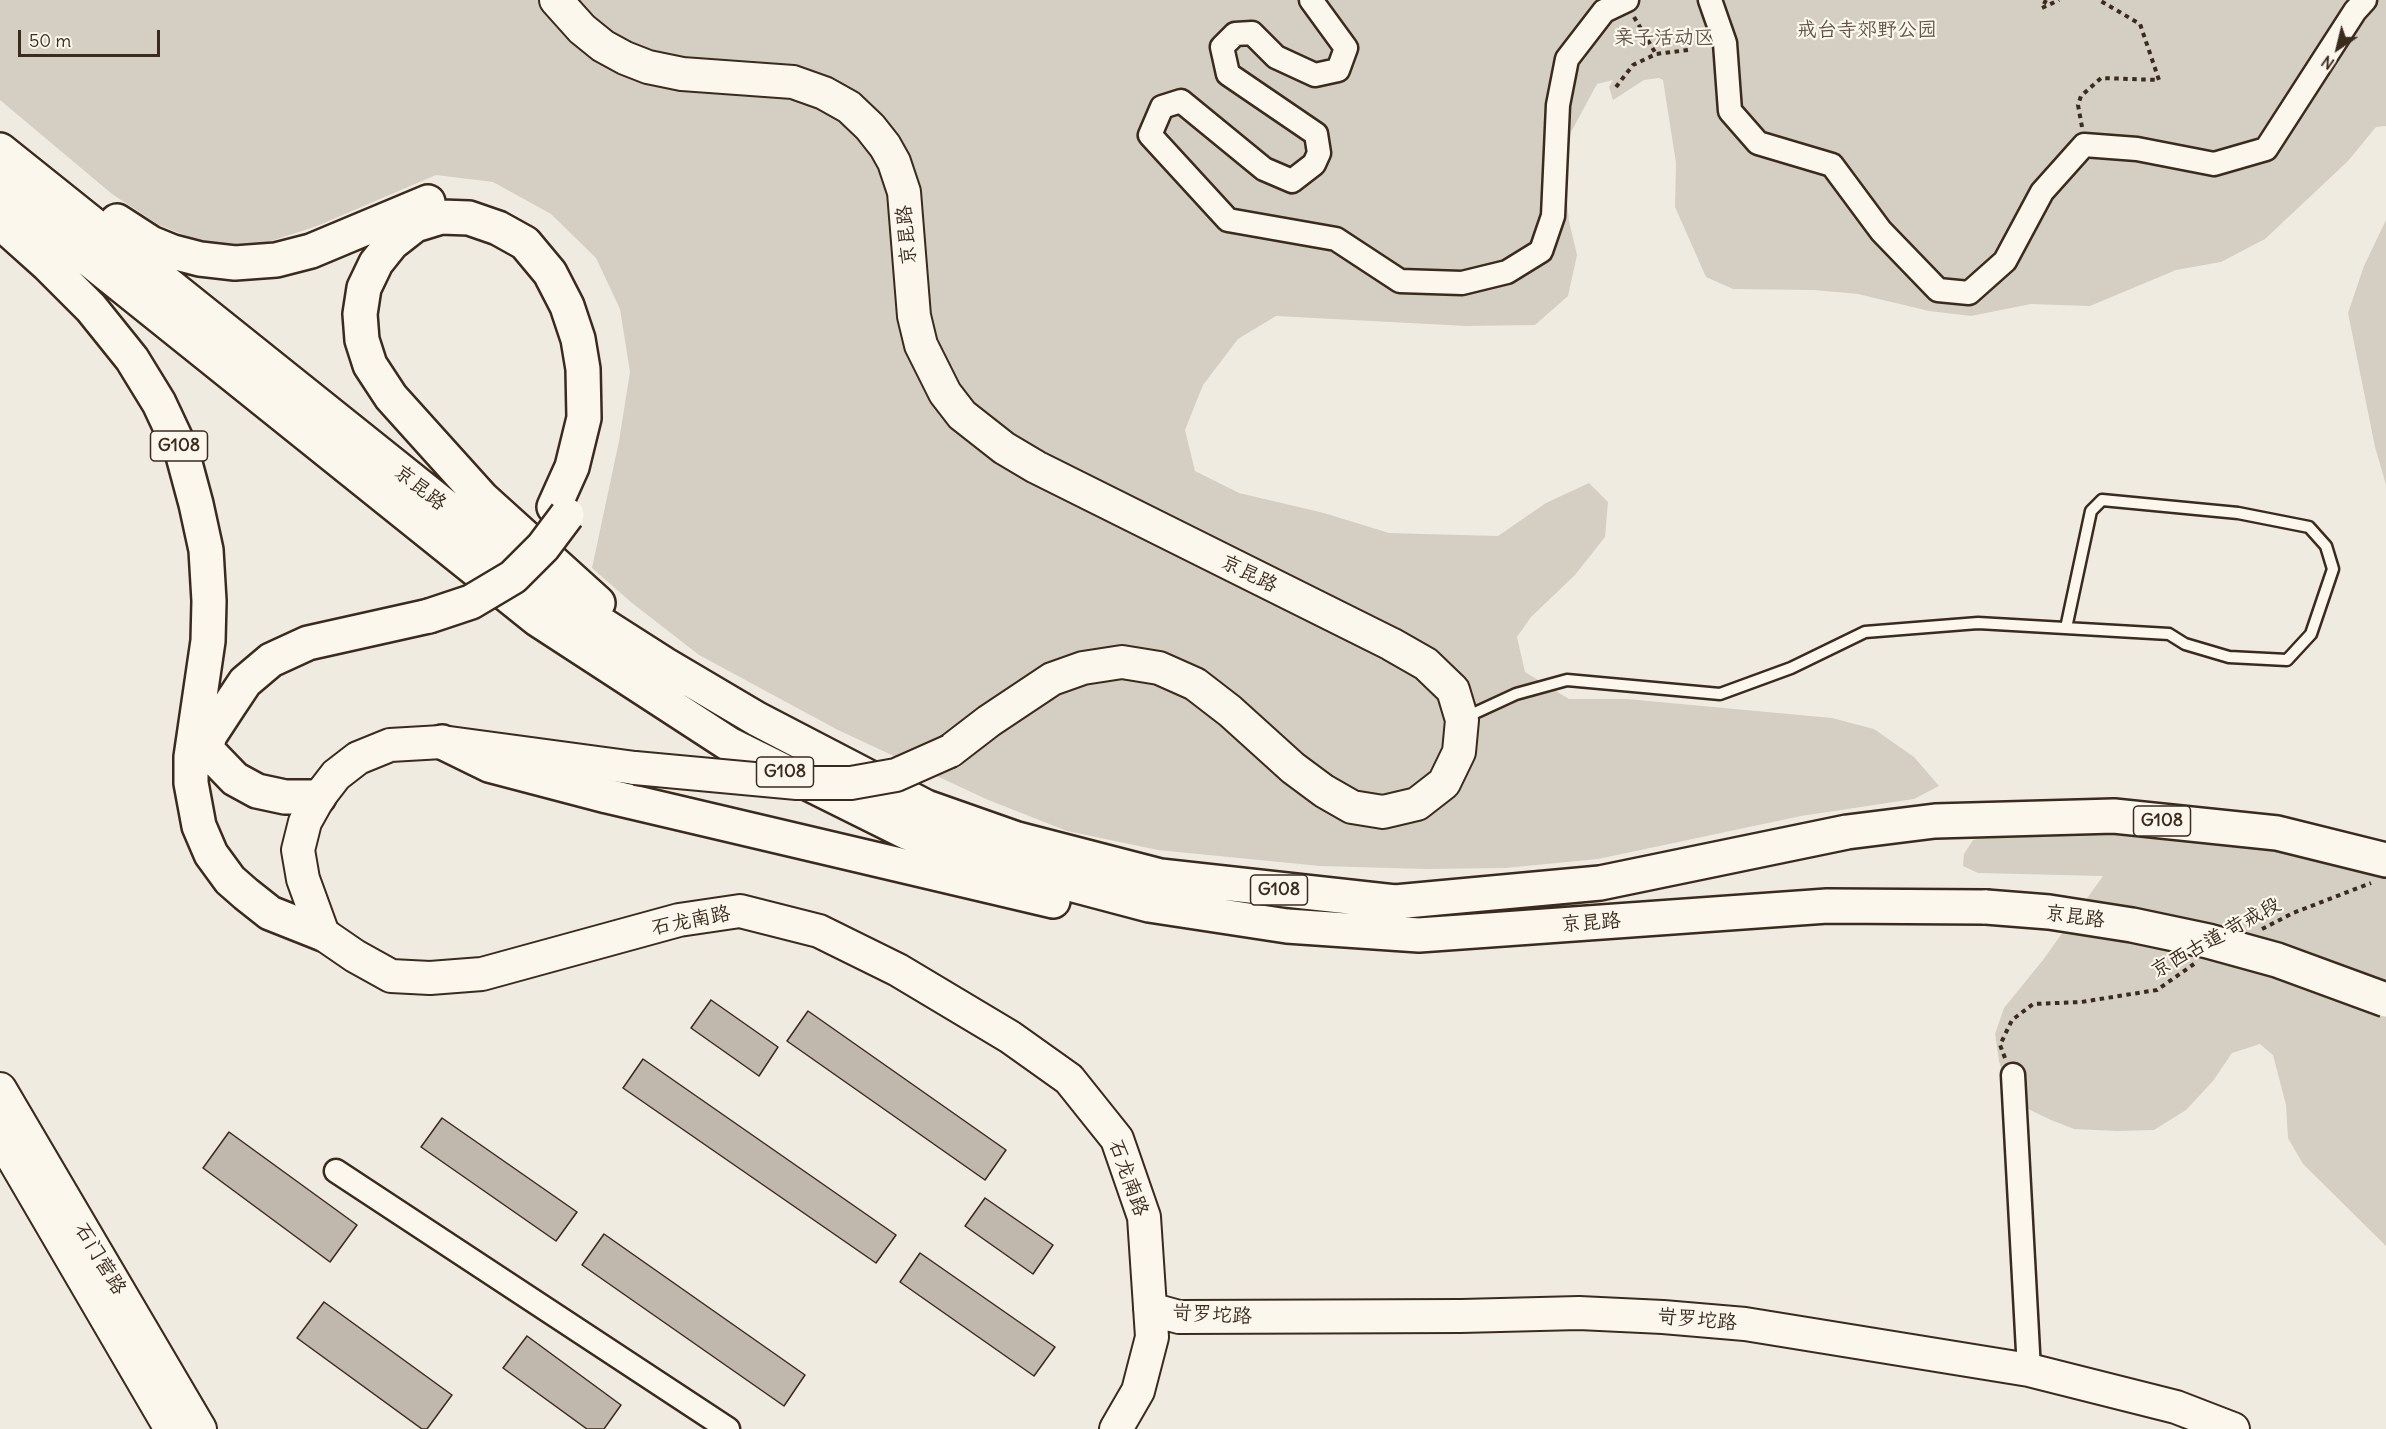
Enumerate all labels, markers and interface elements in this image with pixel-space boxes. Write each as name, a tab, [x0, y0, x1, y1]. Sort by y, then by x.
scale bar	[21, 18, 164, 56]
park label: 戒台寺郊野公园	[1797, 18, 1937, 42]
north arrow	[2308, 18, 2368, 78]
park label: 亲子活动区	[1614, 26, 1714, 50]
text: 50 m	[29, 29, 71, 52]
text: N	[2317, 51, 2338, 74]
street label: 京昆路	[892, 204, 922, 266]
road number: G108	[150, 431, 207, 461]
street label: 京昆路	[389, 460, 451, 516]
street label: 京昆路	[1217, 550, 1281, 598]
road number: G108	[756, 757, 814, 787]
road number: G108	[2134, 806, 2190, 836]
road number: G108	[1250, 875, 1308, 905]
street label: 京西古道·苛戒段	[2147, 892, 2285, 984]
street label: 京昆路	[2044, 901, 2106, 933]
street label: 石龙南路	[649, 902, 733, 940]
street label: 京昆路	[1560, 909, 1622, 937]
street label: 石龙南路	[1103, 1136, 1153, 1220]
street label: 石门营路	[69, 1219, 131, 1299]
street label: 岢罗坨路	[1171, 1301, 1253, 1329]
street label: 岢罗坨路	[1656, 1305, 1738, 1335]

